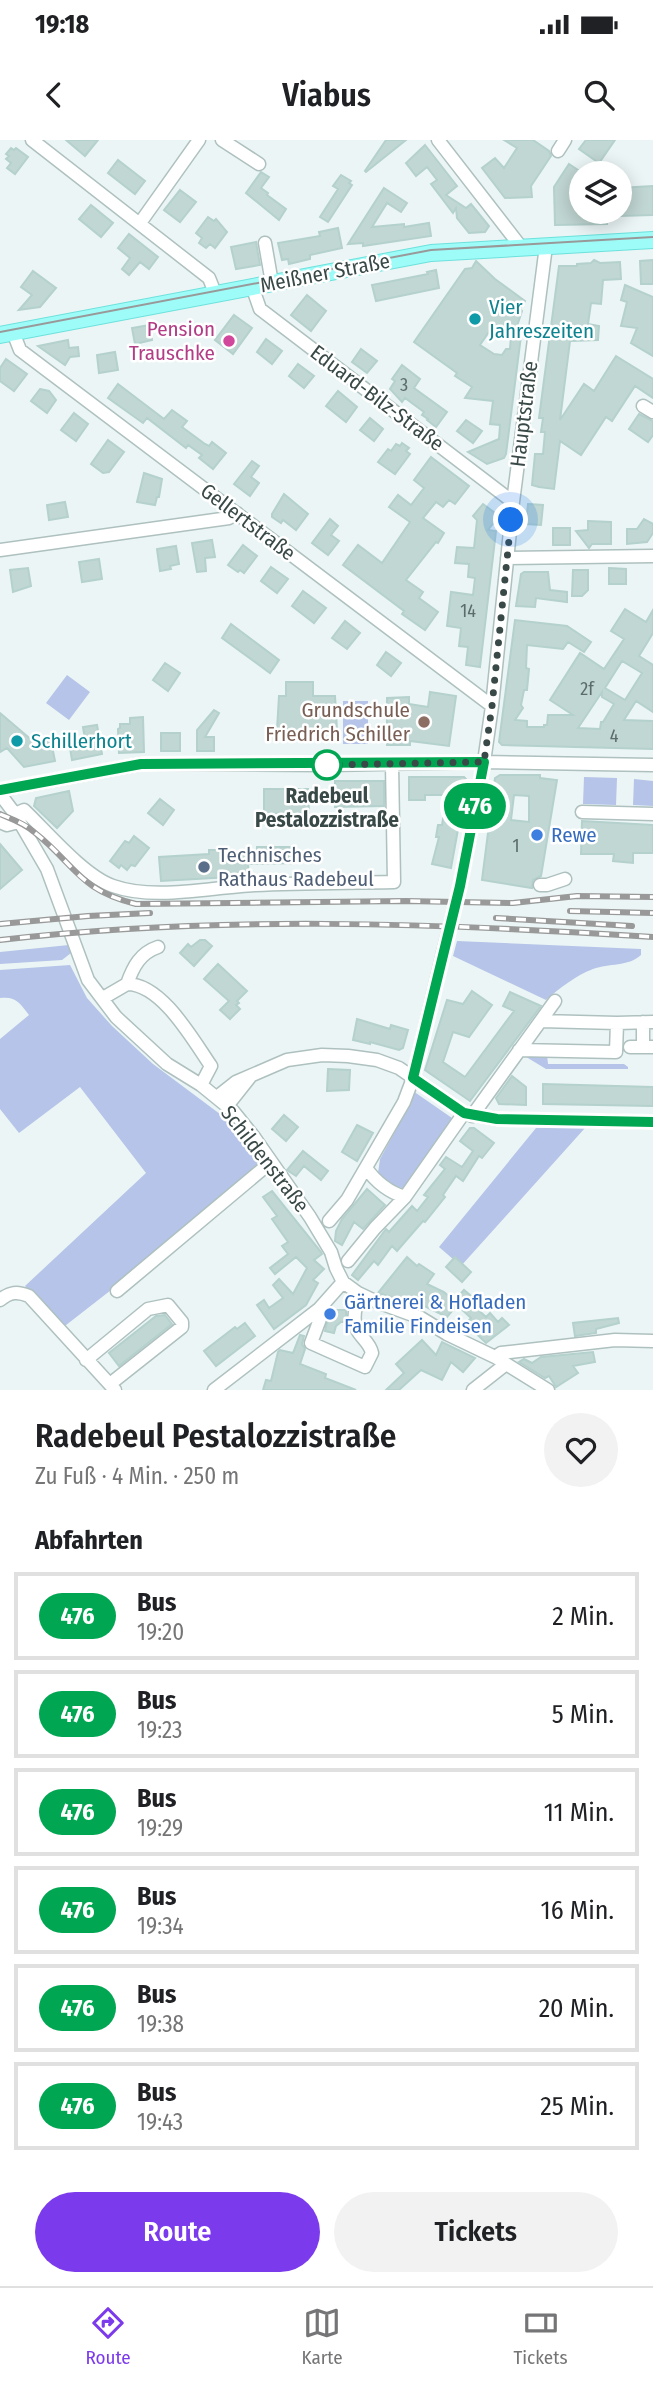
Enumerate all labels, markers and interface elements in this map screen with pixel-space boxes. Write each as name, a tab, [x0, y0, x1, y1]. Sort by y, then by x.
text: 19:18	[35, 9, 89, 40]
icon: back	[35, 76, 73, 114]
text: Viabus	[282, 76, 371, 114]
icon: search	[580, 76, 618, 114]
map controls	[569, 161, 632, 224]
button: layers	[569, 161, 632, 224]
street label: Meißner Straße	[258, 248, 392, 298]
place label: Vier Jahreszeiten	[489, 294, 594, 344]
marker: Vier Jahreszeiten	[467, 311, 483, 327]
place label: Pension Trauschke	[129, 316, 215, 366]
marker: Pension Trauschke	[221, 333, 237, 349]
street label: Eduard-Bilz-Straße	[305, 339, 449, 457]
street label: Hauptstraße	[505, 360, 543, 468]
house number: 3	[400, 374, 408, 396]
street label: Gellertstraße	[195, 478, 301, 566]
your location	[493, 502, 528, 537]
house number: 14	[460, 600, 476, 622]
house number: 2f	[580, 678, 595, 700]
place label: Grundschule Friedrich Schiller	[265, 697, 411, 747]
marker: Grundschule Friedrich Schiller	[416, 714, 432, 730]
house number: 4	[610, 725, 619, 747]
place label: Schillerhort	[31, 728, 132, 754]
marker: Schillerhort	[9, 733, 25, 749]
marker: Radebeul Pestalozzistraße	[312, 750, 342, 780]
place label: Radebeul Pestalozzistraße	[255, 783, 399, 833]
line badge: 476	[435, 783, 515, 829]
text: 476	[458, 792, 492, 820]
place label: Rewe	[551, 822, 597, 848]
marker: Rewe	[529, 827, 545, 843]
house number: 1	[512, 835, 520, 857]
place label: Technisches Rathaus Radebeul	[218, 842, 374, 892]
marker: Technisches Rathaus Radebeul	[196, 859, 212, 875]
street label: Schildenstraße	[215, 1100, 315, 1218]
place label: Gärtnerei & Hofladen Familie Findeisen	[344, 1289, 526, 1339]
marker: Gärtnerei & Hofladen Familie Findeisen	[322, 1306, 338, 1322]
button: heart	[544, 1413, 618, 1487]
text: Radebeul Pestalozzistraße	[35, 1416, 396, 1456]
text: Zu Fuß · 4 Min. · 250 m	[35, 1462, 239, 1490]
text: Abfahrten	[35, 1525, 143, 1556]
text: Bus	[137, 1587, 176, 1618]
text: 2 Min.	[552, 1601, 614, 1632]
text: 476	[60, 1602, 95, 1630]
text: 19:20	[137, 1618, 184, 1646]
text: Bus	[137, 1685, 176, 1716]
text: 5 Min.	[552, 1699, 614, 1730]
text: 476	[60, 1700, 95, 1728]
text: 19:23	[137, 1716, 183, 1744]
text: Bus	[137, 1783, 176, 1814]
text: 11 Min.	[544, 1797, 614, 1828]
text: 476	[60, 1798, 95, 1826]
text: 19:29	[137, 1814, 183, 1842]
text: Bus	[137, 1881, 176, 1912]
text: 16 Min.	[541, 1895, 614, 1926]
text: 476	[60, 1896, 95, 1924]
text: 19:34	[137, 1912, 184, 1940]
text: Bus	[137, 1979, 176, 2010]
text: 20 Min.	[539, 1993, 614, 2024]
text: 476	[60, 1994, 95, 2022]
text: 19:38	[137, 2010, 184, 2038]
text: Bus	[137, 2077, 176, 2108]
text: 25 Min.	[540, 2091, 614, 2122]
text: 476	[60, 2092, 95, 2120]
text: 19:43	[137, 2108, 183, 2136]
button: Route	[35, 2192, 320, 2272]
button: Tickets	[334, 2192, 618, 2272]
tab: Route	[85, 2304, 131, 2369]
tab: Karte	[302, 2304, 343, 2369]
tab: Tickets	[513, 2304, 568, 2369]

